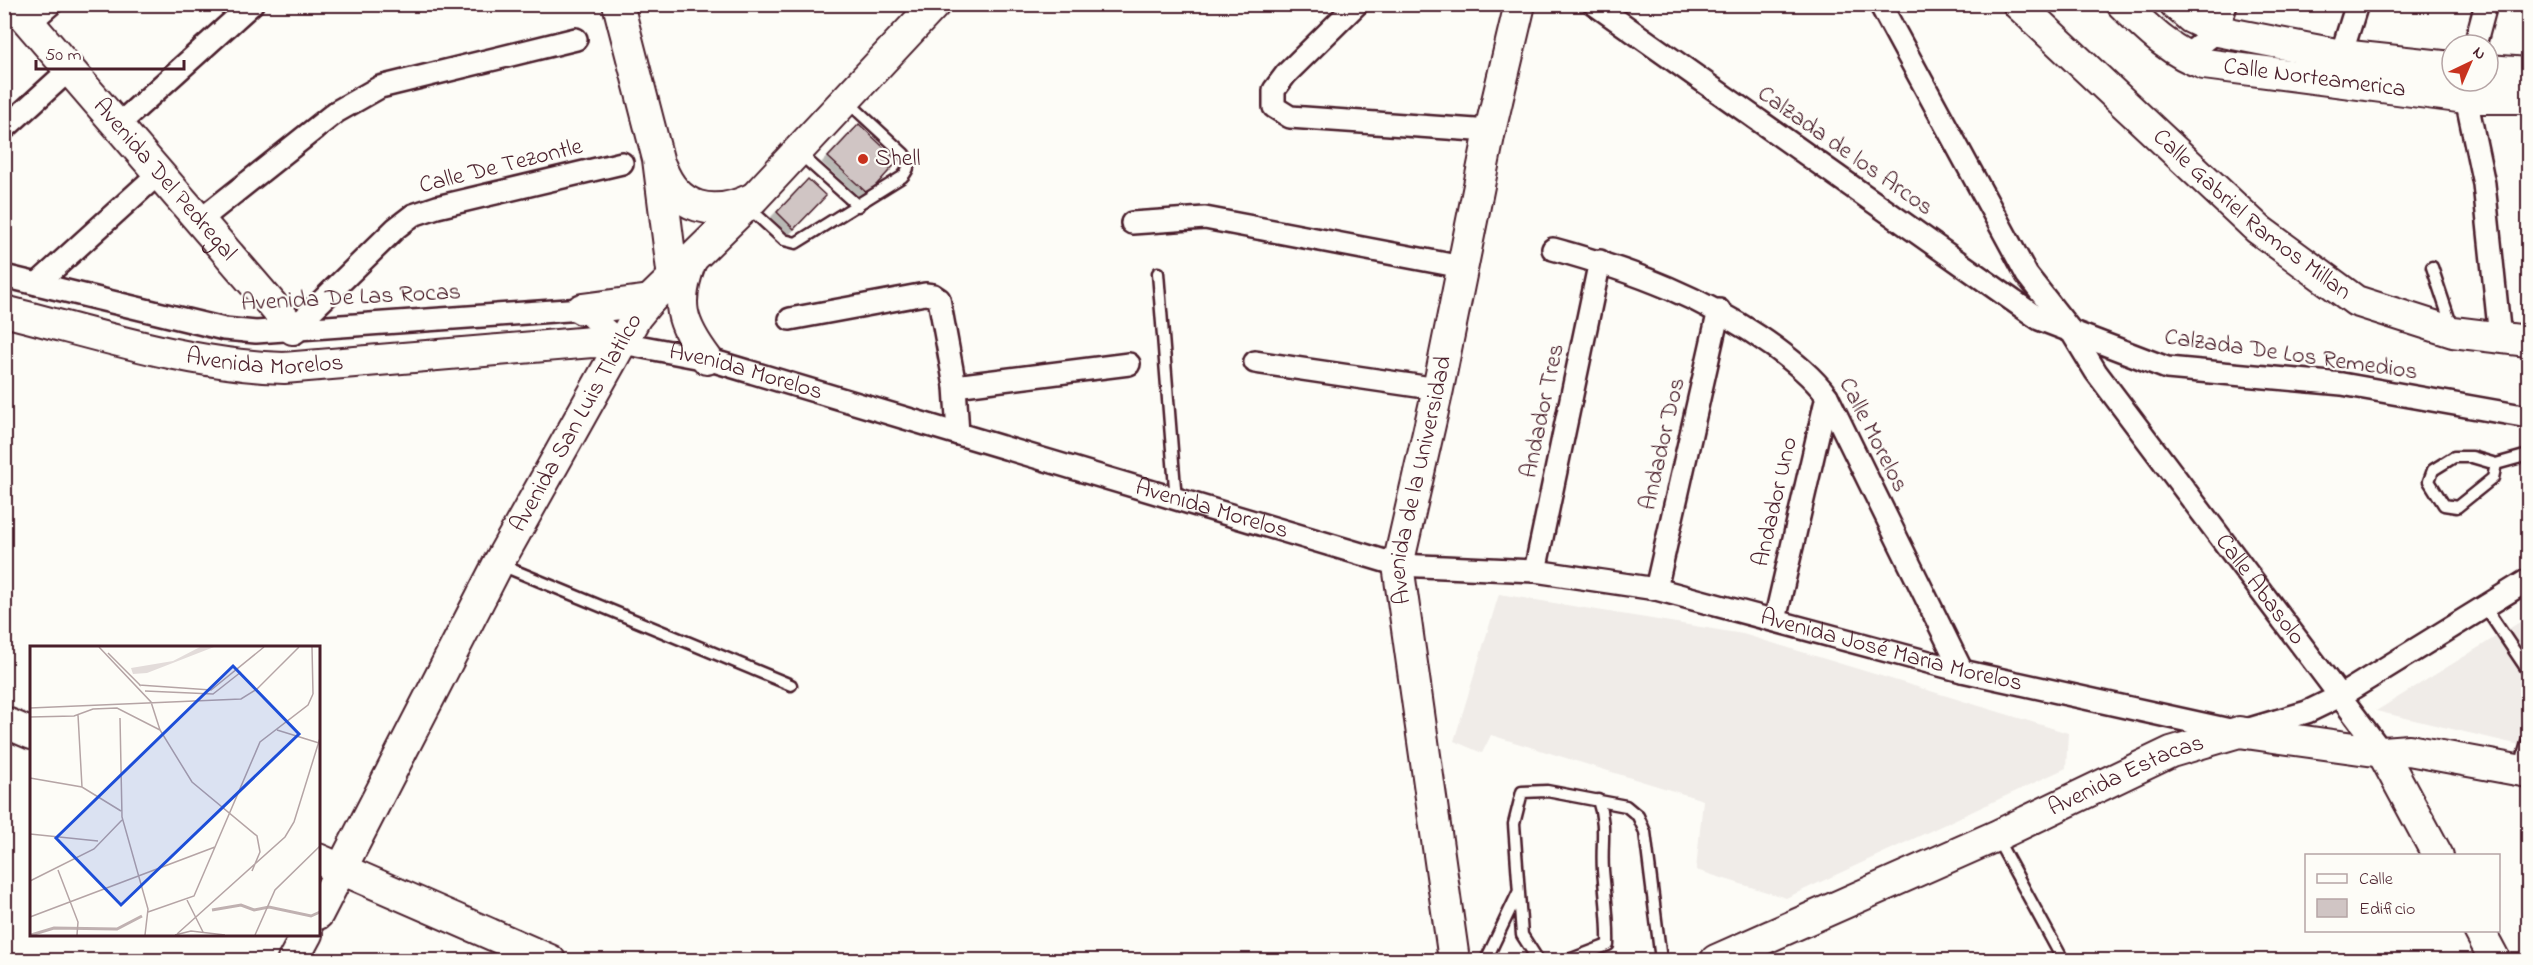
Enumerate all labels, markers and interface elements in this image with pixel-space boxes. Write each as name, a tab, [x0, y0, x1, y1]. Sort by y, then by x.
scale bar	[36, 33, 184, 71]
north arrow	[2440, 33, 2500, 93]
text: N	[2467, 41, 2491, 66]
text: 50 m	[45, 43, 82, 69]
street label: Calle Norteamerica	[2221, 49, 2408, 108]
street label: Calzada de los Arcos	[1750, 77, 1940, 225]
street label: Avenida Del Pedregal	[84, 91, 245, 269]
street label: Calle Gabriel Ramos Millan	[2144, 121, 2359, 309]
street label: Calle De Tezontle	[416, 130, 587, 204]
place label: Shell	[875, 142, 921, 177]
marker: Shell	[856, 152, 870, 166]
street label: Avenida De Las Rocas	[240, 275, 462, 321]
street label: Avenida San Luis Tlatilco	[501, 307, 652, 539]
street label: Calzada De Los Remedios	[2162, 320, 2420, 390]
street label: Avenida Morelos	[666, 335, 827, 410]
street label: Avenida Morelos	[183, 339, 345, 386]
street label: Andador Tres	[1512, 341, 1574, 481]
street label: Avenida de la Universidad	[1380, 352, 1462, 607]
street label: Calle Morelos	[1829, 371, 1917, 499]
street label: Andador Dos	[1631, 374, 1695, 514]
street label: Andador Uno	[1744, 434, 1808, 570]
street label: Avenida Morelos	[1131, 470, 1293, 549]
street label: Calle Abasolo	[2206, 526, 2314, 653]
street label: Avenida José María Morelos	[1756, 600, 2026, 701]
inset map	[30, 646, 320, 935]
street label: Avenida Estacas	[2042, 726, 2208, 826]
legend	[2305, 854, 2500, 932]
text: Calle	[2359, 867, 2394, 893]
text: Edificio	[2359, 897, 2415, 923]

